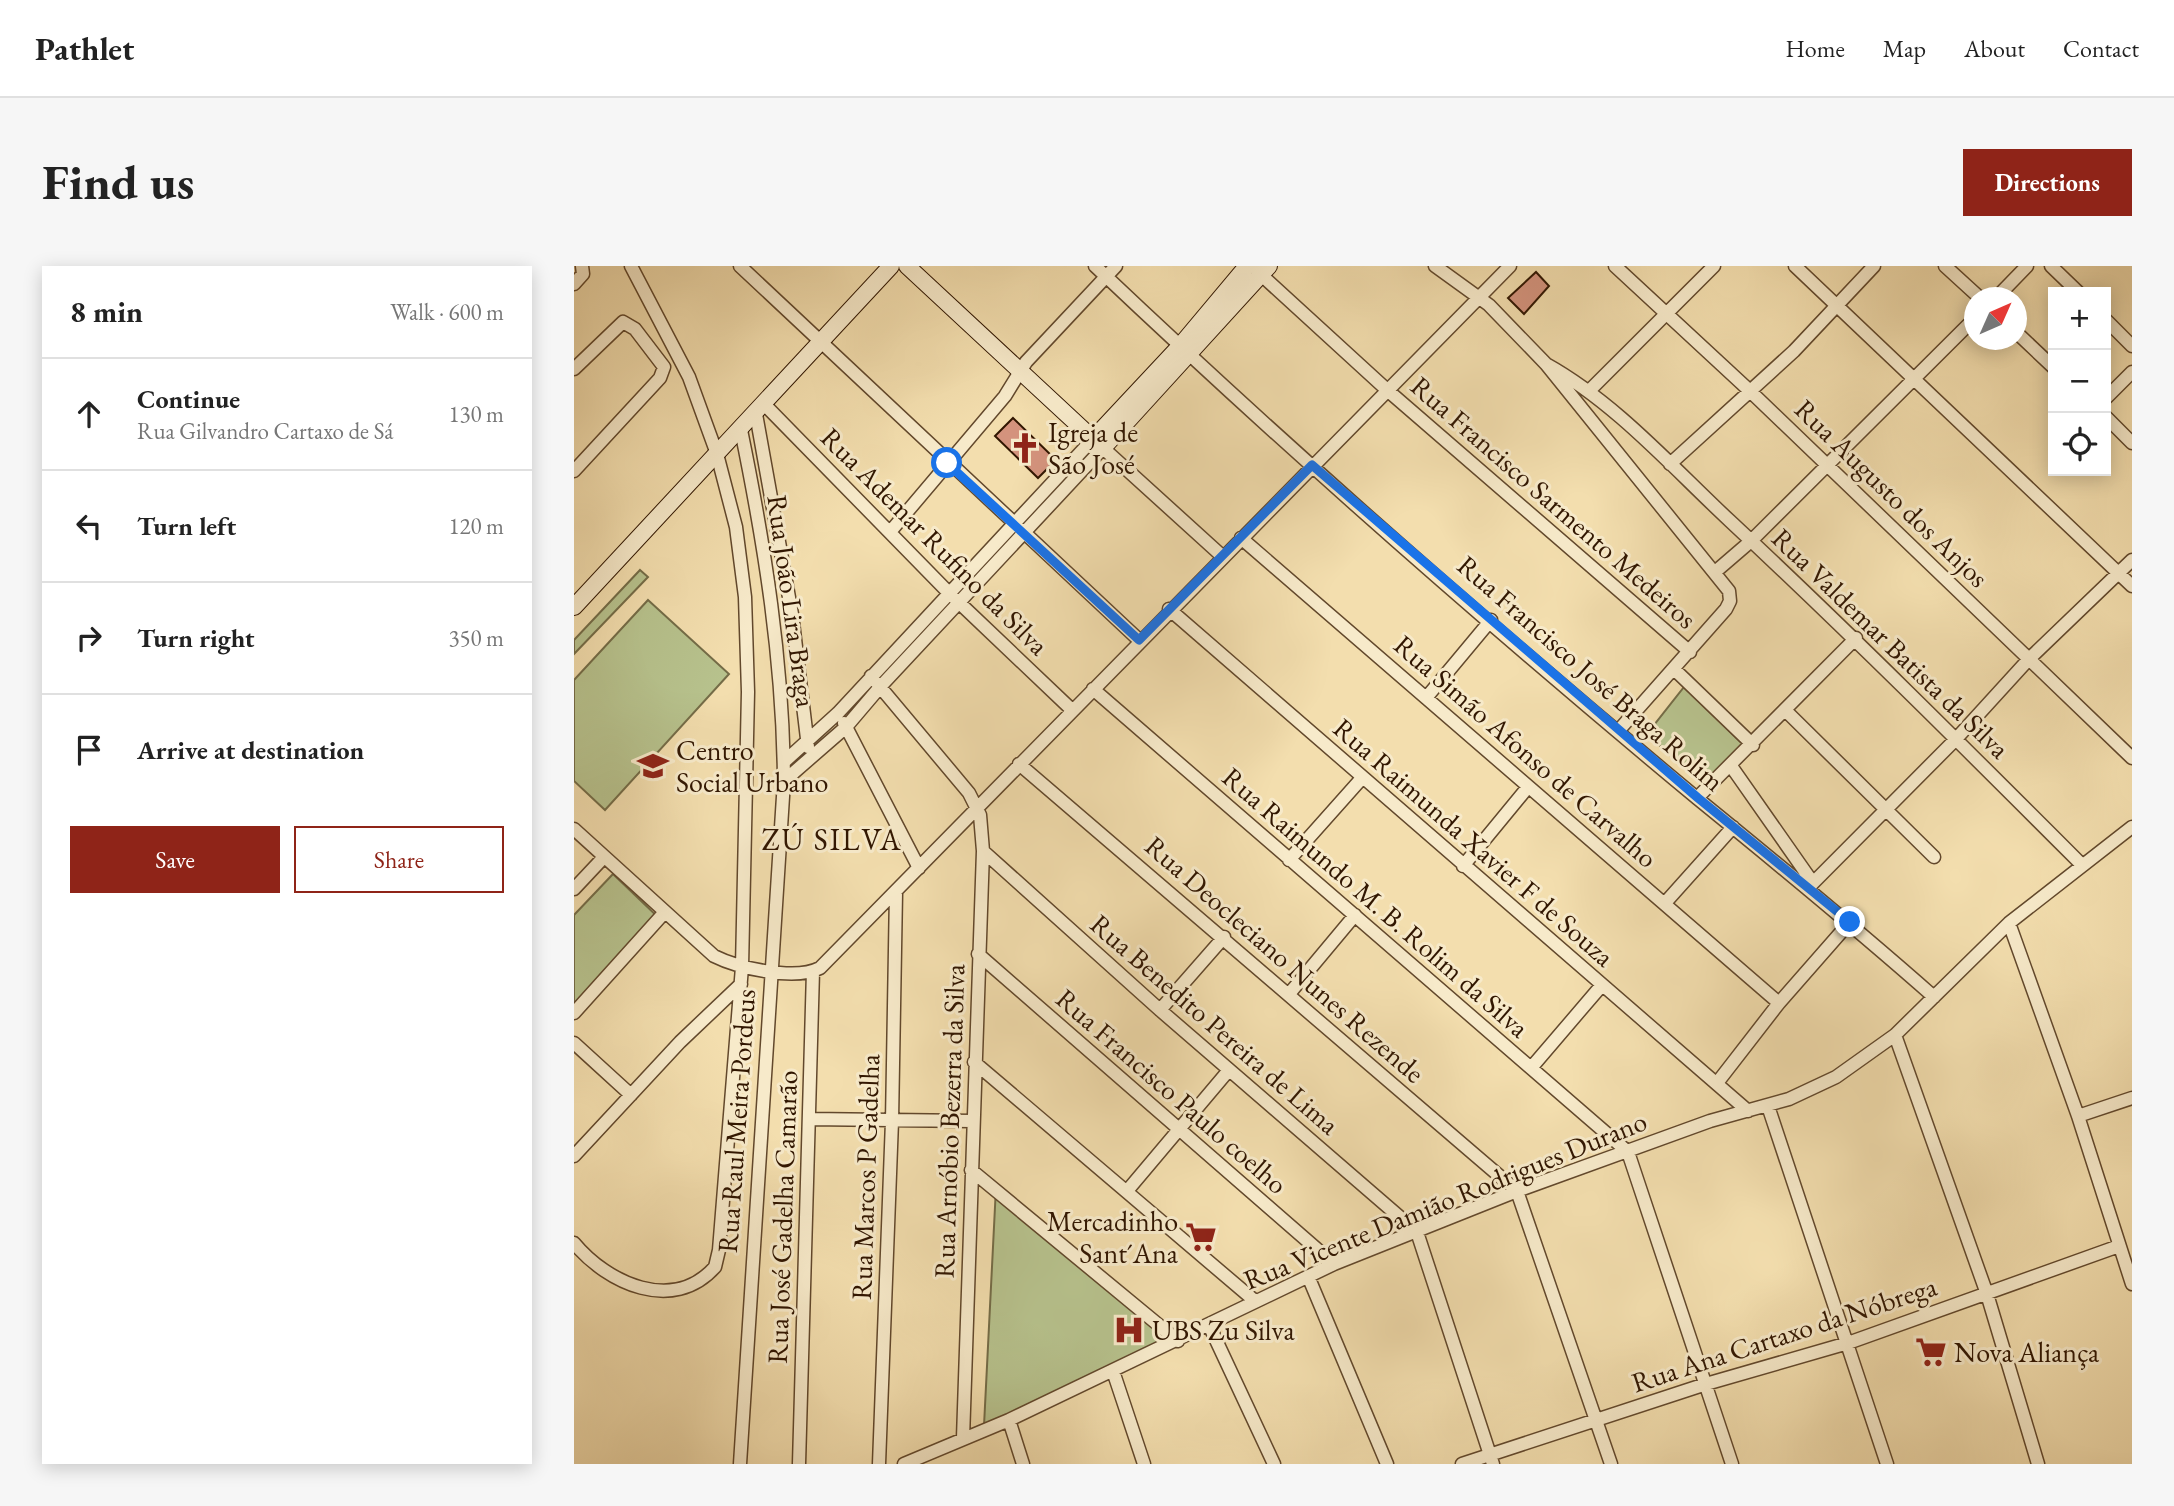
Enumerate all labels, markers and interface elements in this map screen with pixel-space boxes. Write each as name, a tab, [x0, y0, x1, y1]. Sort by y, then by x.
text: Pathlet	[35, 27, 134, 70]
text: Home	[1785, 33, 1845, 64]
text: Map	[1883, 33, 1926, 64]
text: About	[1964, 33, 2025, 64]
text: Contact	[2063, 33, 2139, 64]
button: Directions	[1963, 149, 2132, 216]
text: Find us	[42, 150, 194, 214]
north arrow	[1964, 287, 2027, 350]
map controls	[2048, 287, 2111, 476]
button: +	[2048, 287, 2111, 350]
text: 8 min	[70, 292, 143, 331]
text: Walk · 600 m	[390, 297, 504, 327]
button: −	[2048, 350, 2111, 413]
street label: Rua Francisco Sarmento Medeiros	[1404, 368, 1704, 636]
text: Continue	[137, 382, 240, 416]
street label: Rua Augusto dos Anjos	[1787, 391, 1997, 595]
icon: ahead	[70, 395, 108, 433]
text: 130 m	[448, 399, 504, 429]
button: locate	[2048, 413, 2111, 476]
place label: Igreja de São José	[1048, 414, 1138, 482]
text: Rua Gilvandro Cartaxo de Sá	[137, 416, 394, 446]
street label: Rua Ademar Rufino da Silva	[813, 419, 1057, 663]
church icon: Igreja de São José	[1008, 431, 1042, 465]
route start	[931, 447, 962, 478]
street label: Rua João Lira Braga	[759, 492, 825, 711]
icon: left	[70, 507, 108, 545]
text: Turn left	[137, 509, 236, 543]
text: 120 m	[448, 511, 504, 541]
street label: Rua Valdemar Batista da Silva	[1765, 520, 2018, 767]
street label: Rua Francisco José Braga Rolim	[1450, 547, 1732, 799]
icon: right	[70, 619, 108, 657]
text: Turn right	[137, 621, 255, 655]
text: 350 m	[448, 623, 504, 653]
street label: Rua Simão Afonso de Carvalho	[1387, 627, 1665, 875]
street label: Rua Raimunda Xavier F de Souza	[1326, 710, 1623, 975]
icon: arrive	[70, 731, 108, 769]
place label: Centro Social Urbano	[676, 732, 828, 800]
text: Arrive at destination	[137, 733, 364, 767]
school or university icon: Centro Social Urbano	[636, 749, 670, 783]
street label: Rua Raimundo M. B. Rolim da Silva	[1215, 759, 1538, 1046]
district label: ZÚ SILVA	[762, 820, 902, 859]
button: Save	[70, 826, 280, 893]
button: Share	[294, 826, 504, 893]
street label: Rua Deocleciano Nunes Rezende	[1138, 828, 1432, 1090]
street label: Rua Benedito Pereira de Lima	[1083, 906, 1348, 1143]
route end	[1834, 906, 1865, 937]
street label: Rua Arnóbio Bezerra da Silva	[926, 962, 973, 1279]
street label: Rua Francisco Paulo coelho	[1049, 980, 1295, 1202]
street label: Rua Raul Meira Pordeus	[709, 988, 763, 1254]
street label: Rua Marcos P Gadelha	[843, 1053, 887, 1301]
street label: Rua José Gadelha Camarão	[759, 1070, 805, 1364]
street label: Rua Vicente Damião Rodrigues Durano	[1238, 1102, 1652, 1298]
place label: Mercadinho Sant´Ana	[1047, 1203, 1179, 1271]
supermarket icon: Mercadinho Sant´Ana	[1184, 1220, 1218, 1254]
street label: Rua Ana Cartaxo da Nóbrega	[1627, 1267, 1942, 1400]
place label: UBS Zu Silva	[1152, 1312, 1295, 1348]
hospital icon: UBS Zu Silva	[1112, 1313, 1146, 1347]
place label: Nova Aliança	[1954, 1334, 2100, 1370]
supermarket icon: Nova Aliança	[1914, 1335, 1948, 1369]

